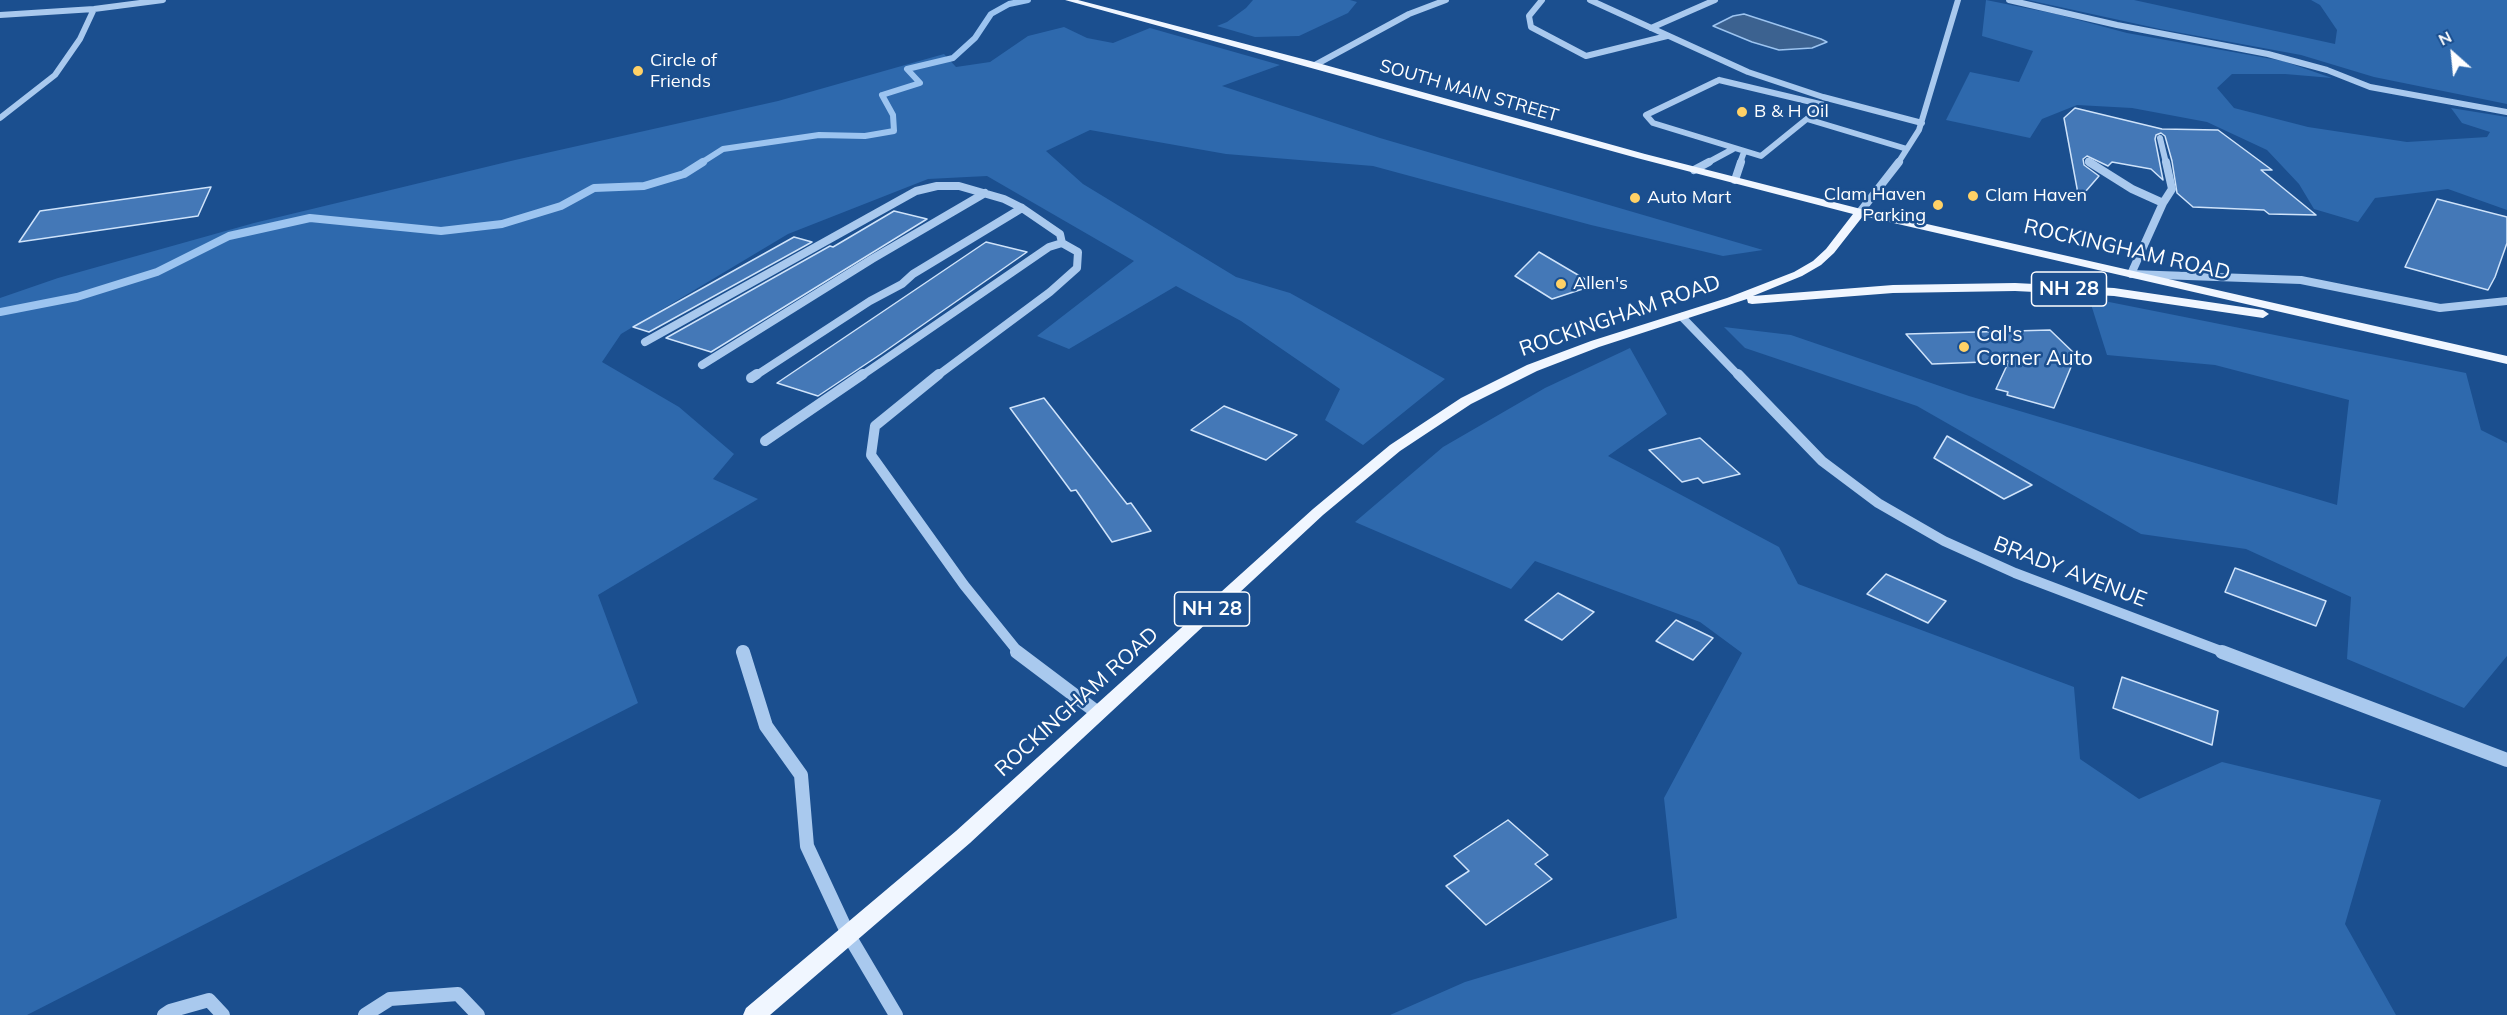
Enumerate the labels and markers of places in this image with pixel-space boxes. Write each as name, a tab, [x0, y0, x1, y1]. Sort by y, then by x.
place label: Circle of Friends	[650, 50, 717, 92]
marker: Circle of Friends	[631, 64, 645, 78]
place label: B & H Oil	[1754, 101, 1829, 123]
marker: B & H Oil	[1735, 105, 1749, 119]
place label: Clam Haven Parking	[1824, 184, 1926, 226]
place label: Clam Haven	[1985, 185, 2087, 207]
place label: Auto Mart	[1647, 187, 1731, 209]
marker: Clam Haven	[1966, 189, 1980, 203]
marker: Auto Mart	[1628, 191, 1642, 205]
marker: Clam Haven Parking	[1931, 198, 1945, 212]
place label: Allen's	[1573, 273, 1628, 295]
marker: Allen's	[1554, 277, 1568, 291]
place label: Cal's Corner Auto	[1976, 322, 2093, 372]
marker: Cal's Corner Auto	[1957, 340, 1971, 354]

